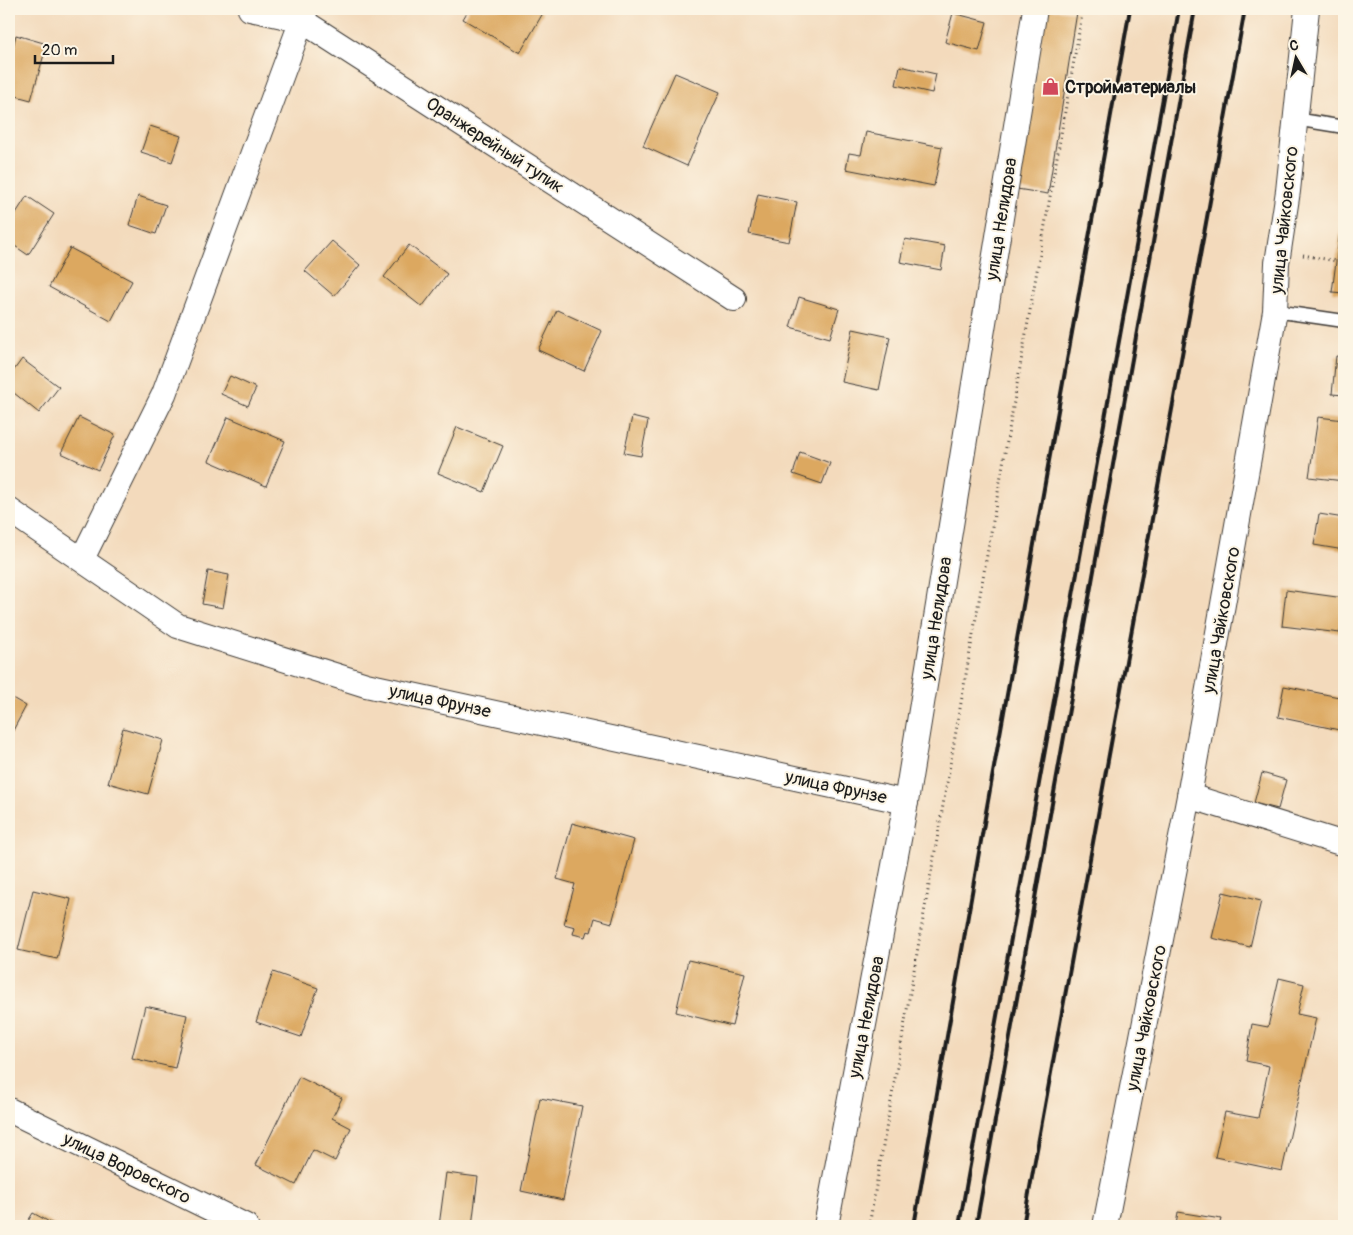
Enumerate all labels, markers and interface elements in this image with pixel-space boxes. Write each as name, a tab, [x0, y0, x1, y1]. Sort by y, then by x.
scale bar	[35, 32, 112, 64]
north arrow	[1270, 32, 1320, 82]
text: С	[1288, 37, 1300, 55]
text: 20 m	[42, 41, 77, 60]
place label: Стройматериалы	[1065, 76, 1196, 99]
shop icon: Стройматериалы	[1041, 77, 1061, 97]
street label: Оранжерейный тупик	[421, 92, 568, 199]
street label: улица Чайковского	[1265, 145, 1304, 296]
street label: улица Нелидова	[980, 156, 1023, 283]
street label: улица Чайковского	[1197, 545, 1246, 696]
street label: улица Нелидова	[915, 555, 958, 682]
street label: улица Фрунзе	[386, 679, 493, 724]
street label: улица Фрунзе	[782, 765, 889, 810]
street label: улица Чайковского	[1121, 943, 1172, 1094]
street label: улица Нелидова	[843, 954, 890, 1081]
street label: улица Воровского	[58, 1127, 195, 1210]

